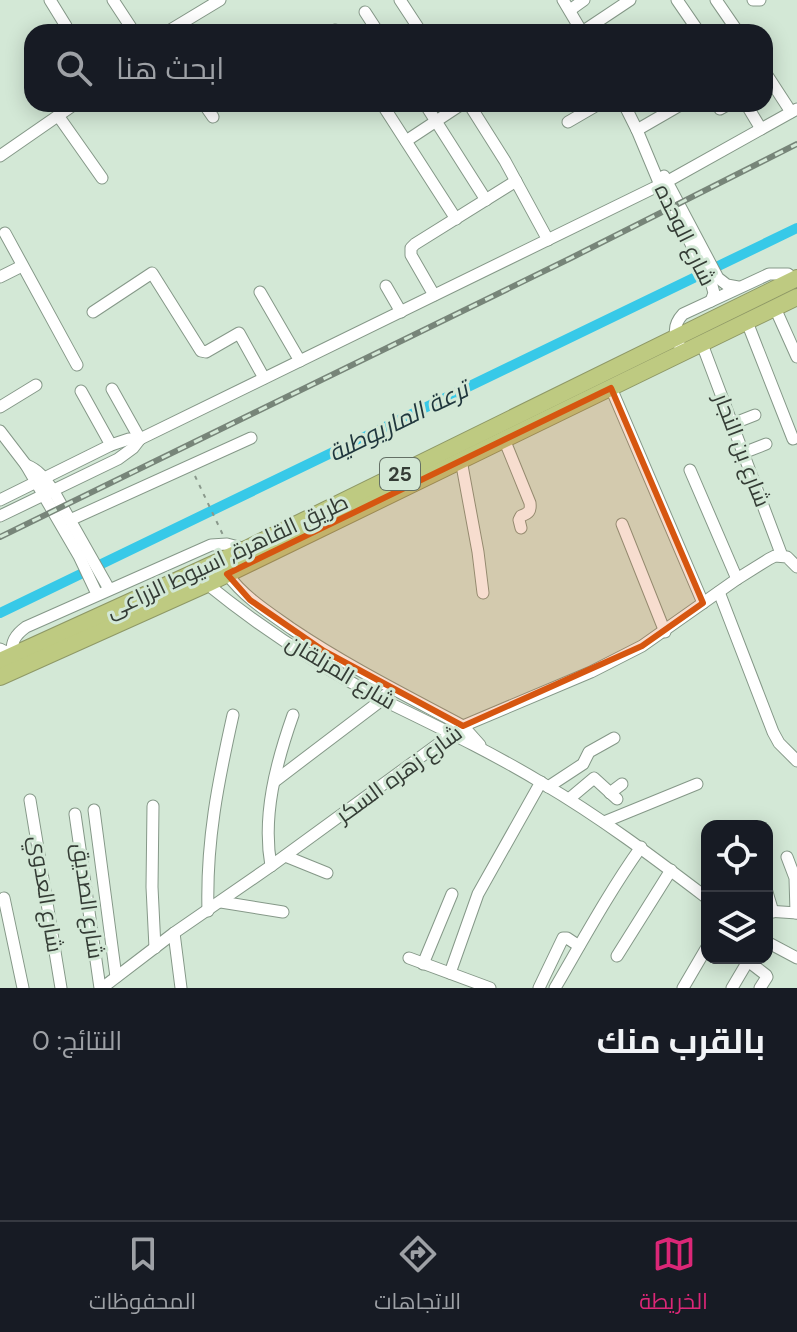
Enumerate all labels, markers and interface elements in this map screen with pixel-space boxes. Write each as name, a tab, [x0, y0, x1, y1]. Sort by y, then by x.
search box	[24, 24, 773, 112]
icon: search	[52, 46, 96, 90]
text: ابحث هنا	[116, 49, 224, 88]
street label: شارع الوحده	[648, 179, 722, 291]
water label: ترعة الماريوطية	[323, 372, 477, 468]
street label: شارع بن النجار	[706, 387, 777, 511]
road number: 25	[380, 458, 420, 490]
street label: طريق القاهرة, اسيوط الزراعى	[101, 487, 353, 625]
street label: شارع المزلقان	[281, 628, 401, 716]
street label: شارع زهره السكر	[329, 718, 468, 831]
map controls	[701, 820, 773, 964]
button: locate	[701, 820, 773, 892]
street label: شارع العدوي	[20, 834, 70, 955]
street label: شارع الصديق	[66, 841, 110, 961]
button: layers	[701, 892, 773, 964]
text: بالقرب منك	[597, 1019, 765, 1064]
text: النتائج: 0	[32, 1024, 122, 1058]
tab: المحفوظات	[89, 1232, 196, 1322]
tab: الاتجاهات	[374, 1232, 461, 1322]
tab: الخريطة	[639, 1232, 708, 1322]

